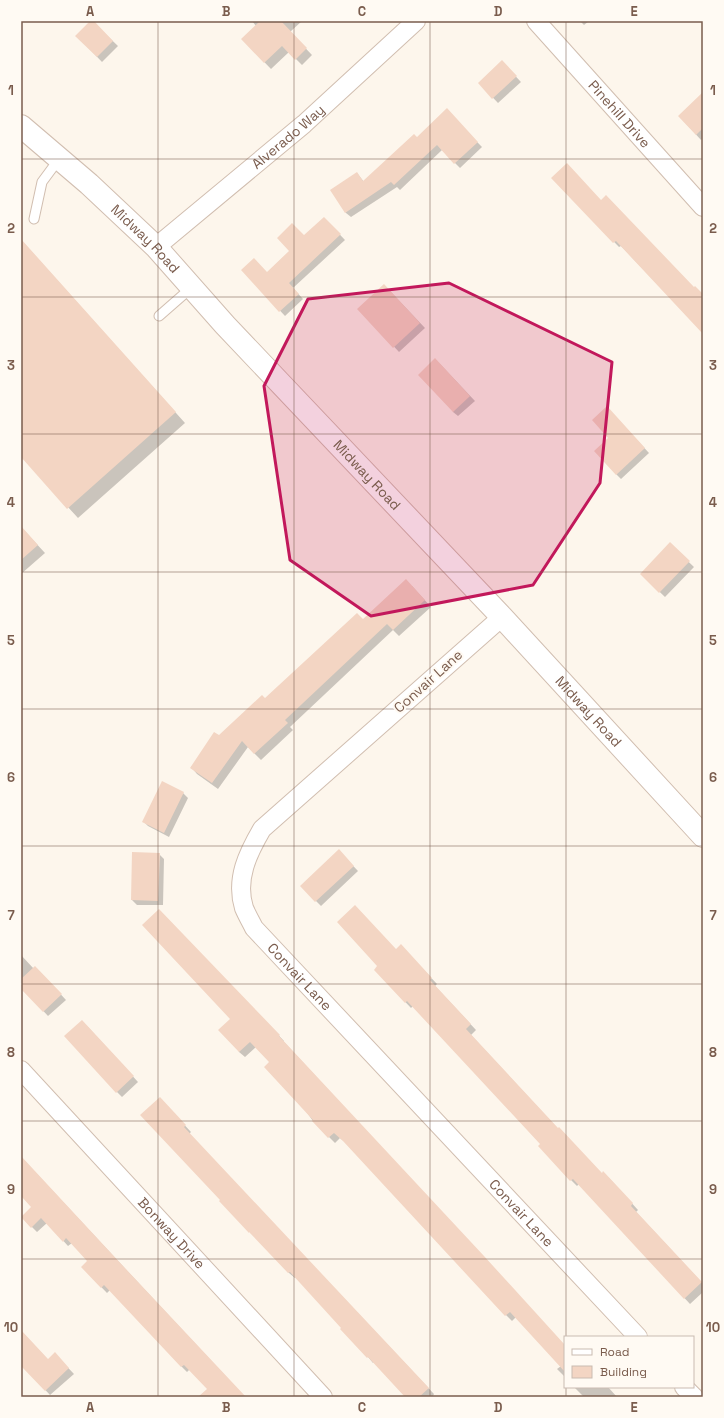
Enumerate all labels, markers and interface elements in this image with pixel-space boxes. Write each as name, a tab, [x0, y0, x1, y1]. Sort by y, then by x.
text: A	[86, 3, 95, 20]
text: B	[222, 3, 231, 20]
text: C	[358, 3, 366, 20]
text: D	[494, 3, 503, 20]
text: E	[630, 3, 638, 20]
street label: Pinehill Drive	[584, 76, 655, 152]
text: 1	[8, 82, 14, 99]
text: 1	[710, 82, 716, 99]
street label: Alverado Way	[248, 101, 328, 173]
street label: Midway Road	[107, 200, 184, 277]
text: 2	[7, 220, 15, 237]
text: 2	[709, 220, 717, 237]
text: 3	[7, 357, 15, 374]
text: 3	[709, 357, 717, 374]
street label: Midway Road	[330, 436, 405, 514]
text: 4	[7, 494, 15, 511]
text: 4	[709, 494, 717, 511]
text: 5	[7, 632, 15, 649]
text: 5	[709, 632, 717, 649]
street label: Convair Lane	[390, 645, 466, 717]
street label: Midway Road	[551, 672, 626, 751]
text: 6	[7, 769, 15, 786]
text: 6	[709, 769, 717, 786]
text: 7	[7, 907, 15, 924]
text: 7	[709, 907, 717, 924]
street label: Convair Lane	[264, 939, 336, 1014]
text: 8	[7, 1044, 15, 1061]
text: 8	[709, 1044, 717, 1061]
street label: Convair Lane	[485, 1175, 558, 1251]
text: 9	[7, 1181, 15, 1198]
text: 9	[709, 1181, 717, 1198]
street label: Bonway Drive	[134, 1193, 209, 1273]
text: 10	[4, 1319, 18, 1336]
text: 10	[706, 1319, 720, 1336]
legend	[564, 1336, 694, 1388]
text: Road	[600, 1344, 629, 1360]
text: Building	[600, 1364, 647, 1380]
text: A	[86, 1399, 95, 1416]
text: B	[222, 1399, 231, 1416]
text: C	[358, 1399, 366, 1416]
text: D	[494, 1399, 503, 1416]
text: E	[630, 1399, 638, 1416]

